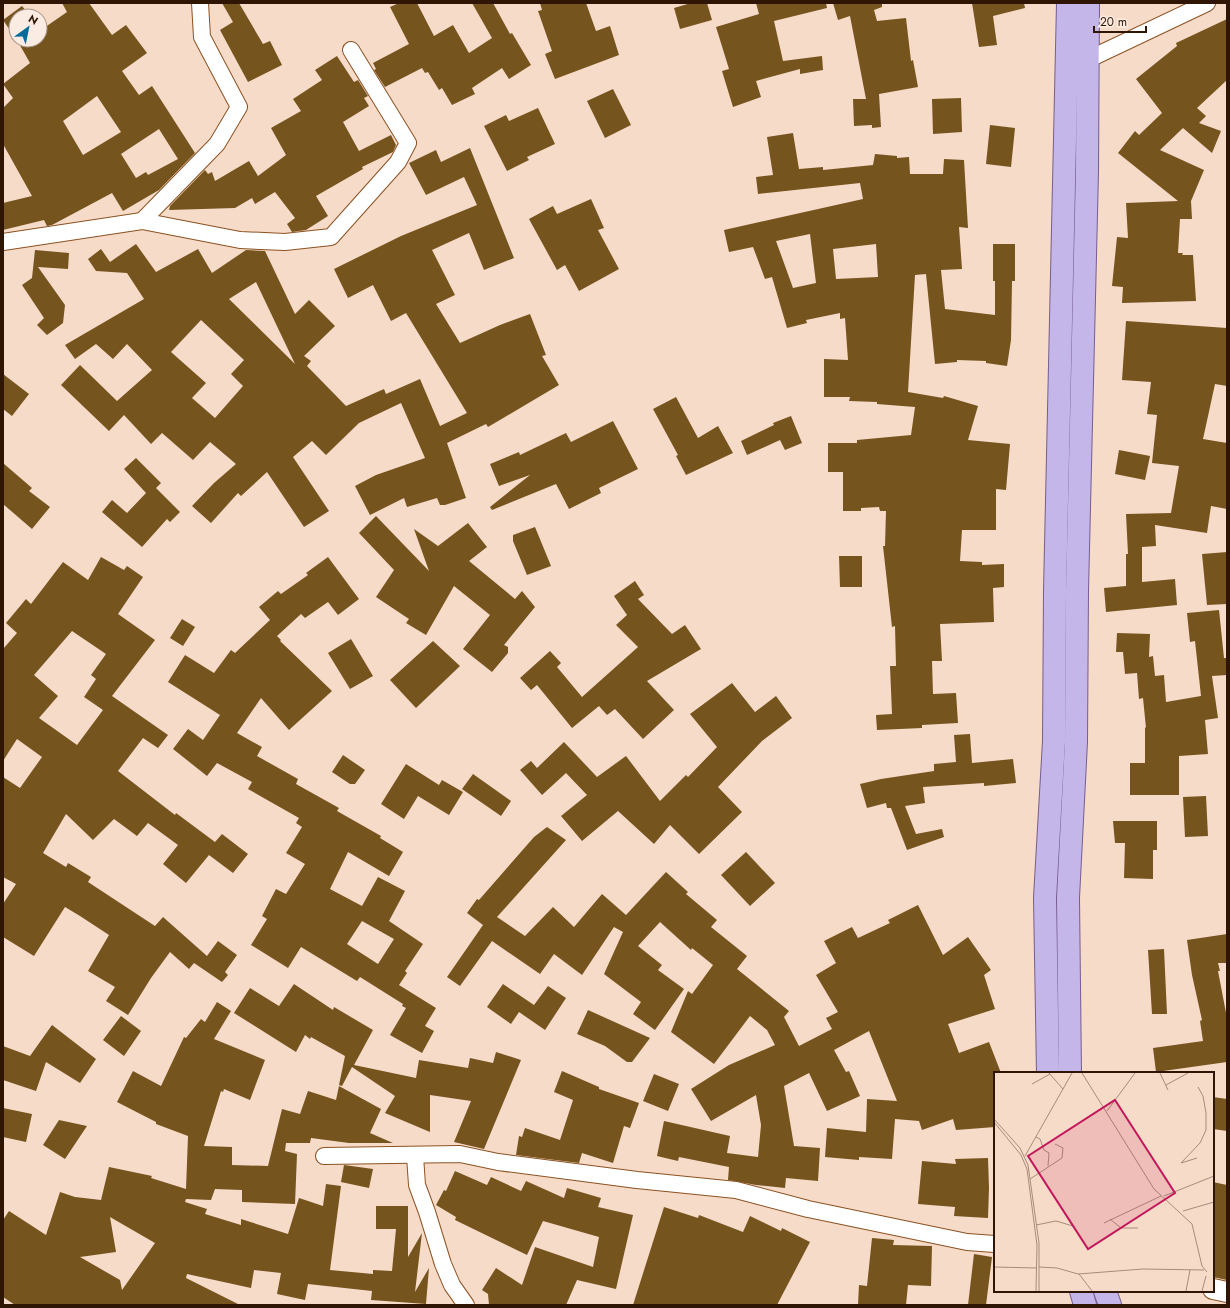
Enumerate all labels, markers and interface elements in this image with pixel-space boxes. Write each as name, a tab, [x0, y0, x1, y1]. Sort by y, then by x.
north arrow	[8, 8, 48, 48]
scale bar	[1094, 8, 1146, 34]
text: N	[25, 11, 41, 29]
text: 20 m	[1100, 13, 1127, 31]
inset map	[994, 1072, 1214, 1292]

